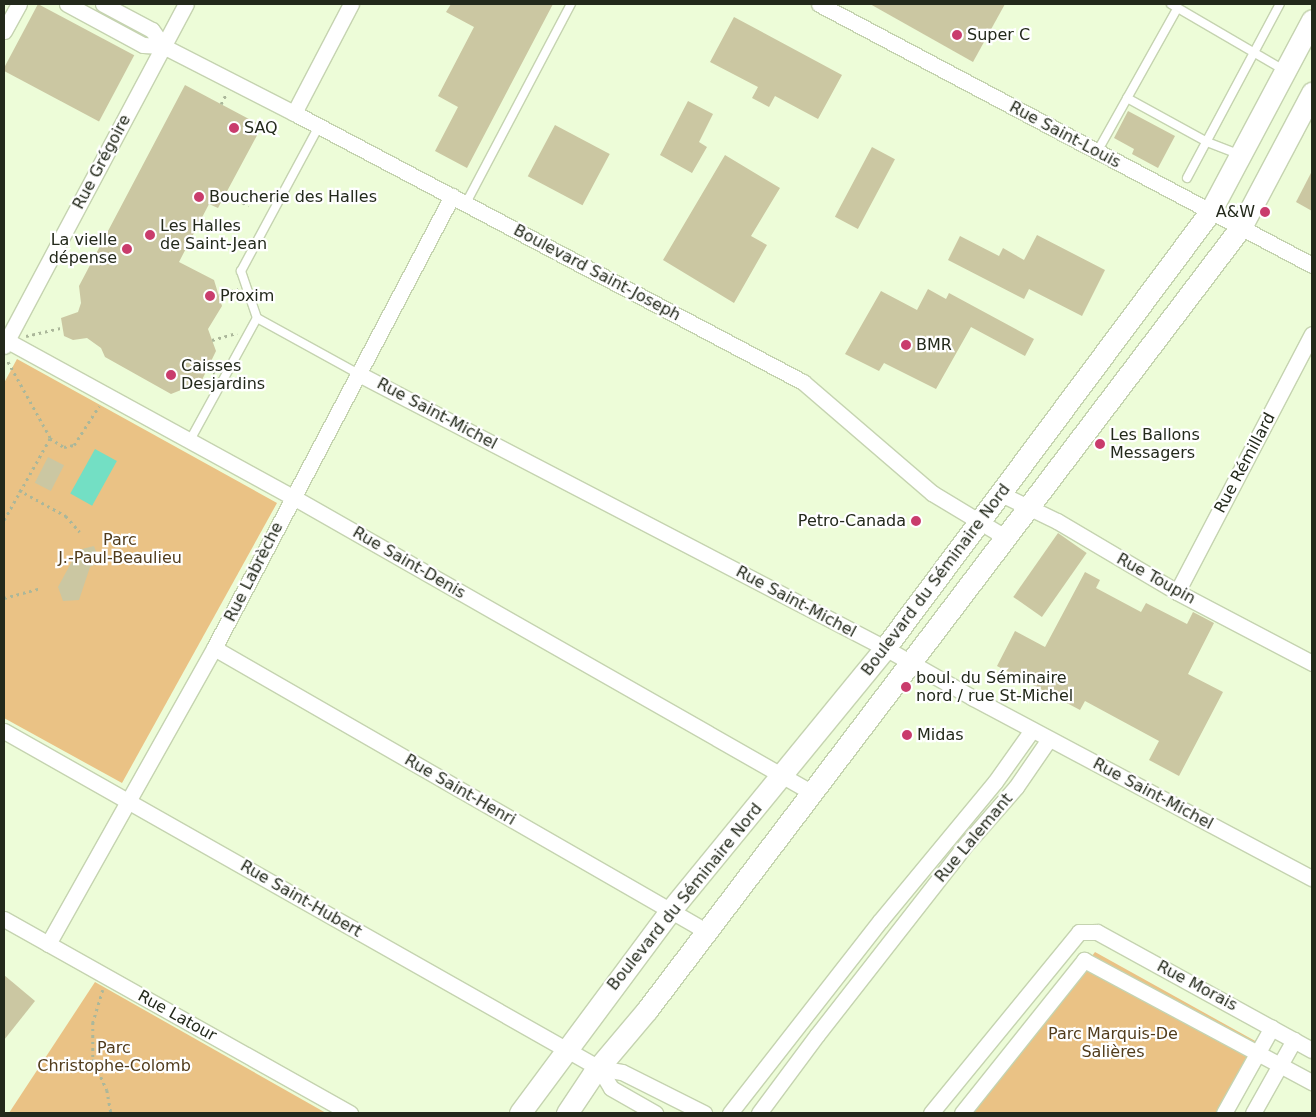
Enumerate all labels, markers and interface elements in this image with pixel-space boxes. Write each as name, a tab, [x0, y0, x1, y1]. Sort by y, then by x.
place label: Super C	[967, 25, 1030, 45]
marker: Super C	[951, 29, 963, 41]
street label: Rue Saint-Louis	[1006, 98, 1124, 172]
street label: Rue Grégoire	[69, 111, 135, 213]
place label: SAQ	[244, 118, 278, 138]
marker: SAQ	[228, 122, 240, 134]
place label: Boucherie des Halles	[209, 187, 377, 207]
marker: Boucherie des Halles	[193, 191, 205, 203]
place label: A&W	[1216, 202, 1255, 222]
marker: A&W	[1259, 206, 1271, 218]
place label: Les Halles de Saint-Jean	[160, 216, 267, 254]
street label: Boulevard Saint-Joseph	[510, 221, 684, 325]
marker: Les Halles de Saint-Jean	[144, 229, 156, 241]
place label: La vielle dépense	[49, 230, 117, 268]
marker: La vielle dépense	[121, 243, 133, 255]
place label: Proxim	[220, 286, 274, 306]
marker: Proxim	[204, 290, 216, 302]
place label: BMR	[916, 335, 952, 355]
marker: BMR	[900, 339, 912, 351]
place label: Caisses Desjardins	[181, 356, 265, 394]
marker: Caisses Desjardins	[165, 369, 177, 381]
street label: Rue Saint-Michel	[374, 374, 500, 454]
street label: Rue Rémillard	[1210, 410, 1280, 516]
place label: Les Ballons Messagers	[1110, 425, 1200, 463]
marker: Les Ballons Messagers	[1094, 438, 1106, 450]
street label: Boulevard du Séminaire Nord	[858, 480, 1014, 680]
place label: Petro-Canada	[798, 511, 906, 531]
marker: Petro-Canada	[910, 515, 922, 527]
street label: Rue Labrèche	[221, 519, 287, 625]
street label: Rue Saint-Denis	[349, 523, 469, 603]
park label: Parc J.-Paul-Beaulieu	[58, 530, 182, 568]
street label: Rue Toupin	[1113, 549, 1199, 609]
street label: Rue Saint-Michel	[733, 562, 859, 642]
place label: boul. du Séminaire nord / rue St-Michel	[916, 668, 1073, 706]
marker: boul. du Séminaire nord / rue St-Michel	[900, 681, 912, 693]
place label: Midas	[917, 725, 964, 745]
marker: Midas	[901, 729, 913, 741]
street label: Rue Saint-Henri	[401, 750, 519, 830]
street label: Rue Saint-Michel	[1090, 754, 1216, 834]
street label: Rue Lalemant	[931, 790, 1017, 886]
street label: Boulevard du Séminaire Nord	[604, 800, 766, 994]
street label: Rue Saint-Hubert	[237, 856, 365, 942]
street label: Rue Morais	[1154, 957, 1240, 1015]
street label: Rue Latour	[134, 987, 220, 1045]
park label: Parc Marquis-De Salières	[1048, 1024, 1178, 1062]
park label: Parc Christophe-Colomb	[37, 1038, 191, 1076]

